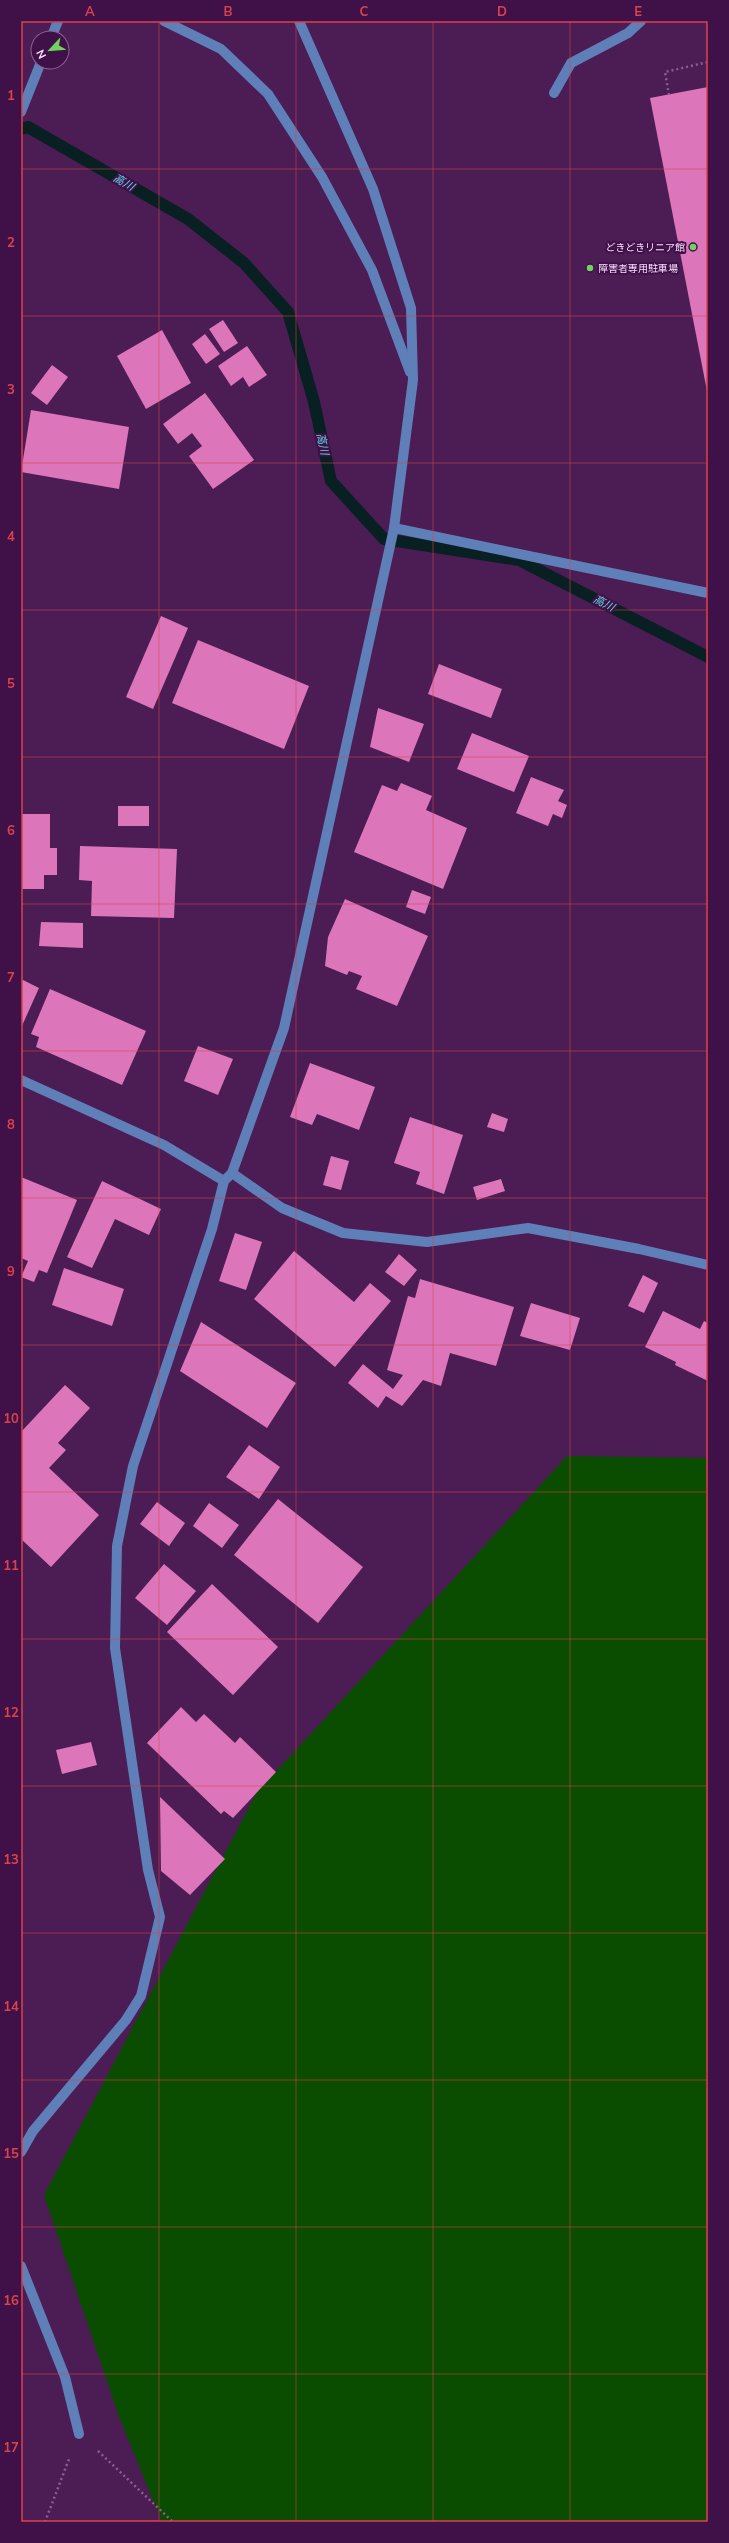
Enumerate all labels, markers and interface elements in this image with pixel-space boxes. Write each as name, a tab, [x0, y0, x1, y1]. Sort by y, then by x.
text: A	[85, 3, 95, 19]
text: B	[224, 3, 233, 19]
text: C	[360, 3, 369, 19]
text: D	[497, 3, 507, 19]
text: E	[634, 3, 642, 19]
north arrow	[30, 30, 70, 70]
text: N	[33, 48, 49, 61]
text: 1	[7, 87, 15, 103]
water label: 高川	[111, 170, 138, 194]
text: 2	[7, 234, 15, 250]
place label: どきどきリニア館	[606, 241, 685, 254]
marker: どきどきリニア館	[688, 242, 698, 252]
place label: 障害者専用駐車場	[598, 262, 678, 275]
marker: 障害者専用駐車場	[585, 263, 595, 273]
text: 3	[7, 381, 15, 397]
water label: 高川	[314, 432, 332, 457]
text: 4	[7, 528, 15, 544]
water label: 高川	[591, 592, 618, 615]
text: 5	[7, 675, 15, 691]
text: 6	[7, 822, 15, 838]
text: 7	[7, 969, 15, 985]
text: 8	[7, 1116, 15, 1132]
text: 9	[7, 1263, 15, 1279]
text: 10	[3, 1410, 19, 1426]
text: 11	[3, 1557, 19, 1573]
text: 12	[3, 1704, 19, 1720]
text: 13	[3, 1851, 19, 1867]
text: 14	[3, 1998, 19, 2014]
text: 15	[3, 2145, 19, 2161]
text: 16	[3, 2292, 19, 2308]
text: 17	[3, 2439, 19, 2455]

